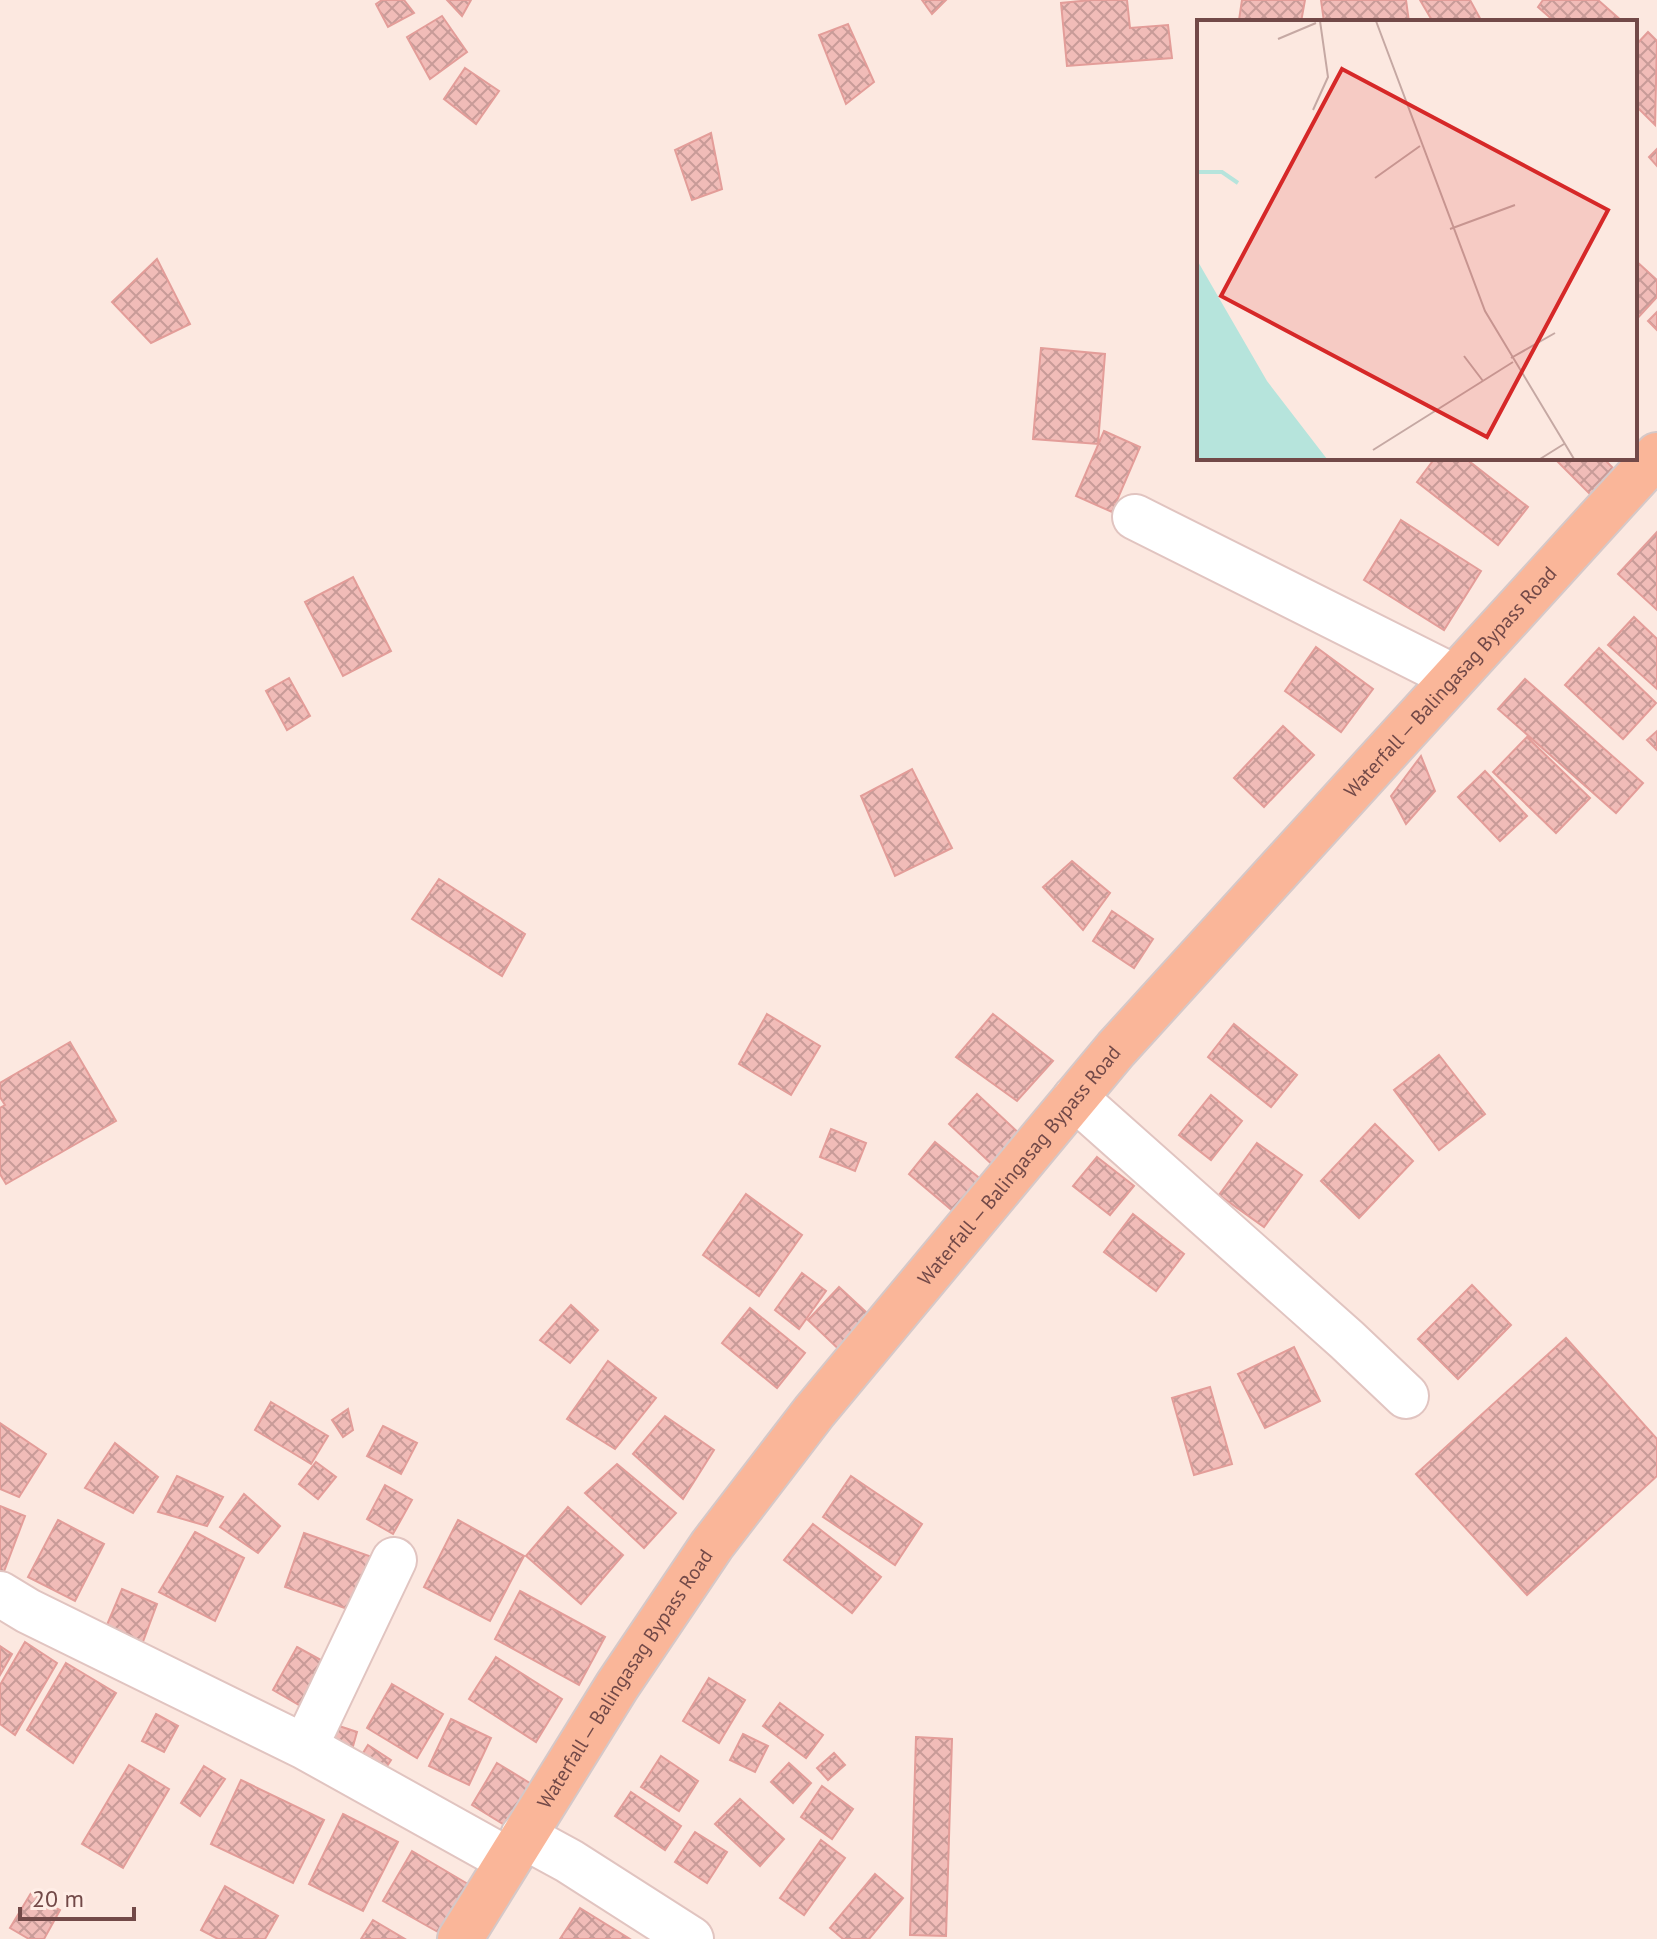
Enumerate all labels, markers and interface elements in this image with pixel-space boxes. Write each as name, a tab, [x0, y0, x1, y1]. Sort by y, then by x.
inset map	[1197, 20, 1637, 460]
street label: Waterfall ‒ Balingasag Bypass Road	[1338, 561, 1562, 803]
street label: Waterfall ‒ Balingasag Bypass Road	[912, 1040, 1126, 1291]
street label: Waterfall ‒ Balingasag Bypass Road	[531, 1544, 719, 1813]
scale bar	[20, 1871, 134, 1921]
text: 20 m	[32, 1883, 84, 1914]

